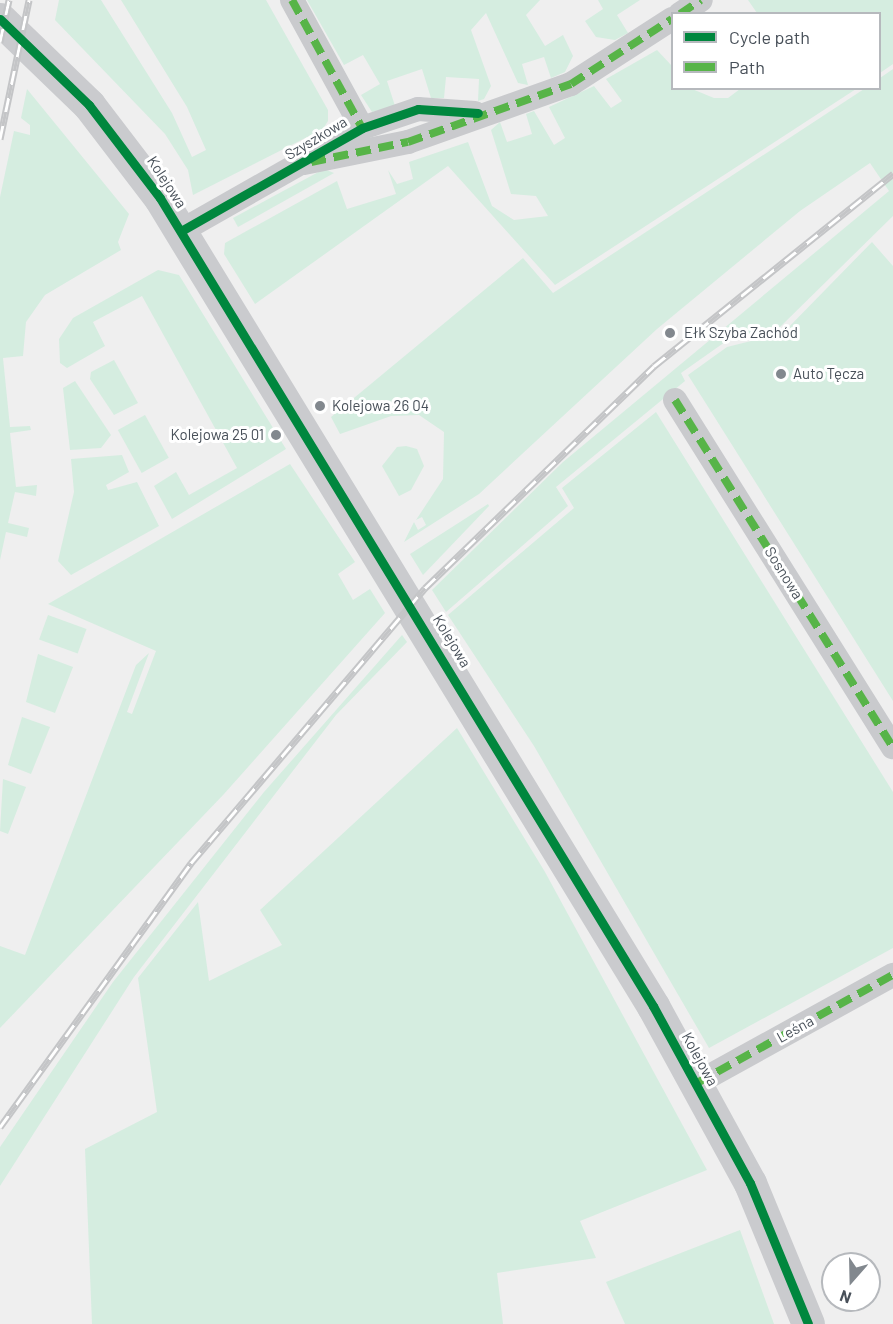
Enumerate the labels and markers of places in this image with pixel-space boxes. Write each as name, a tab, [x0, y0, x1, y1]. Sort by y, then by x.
marker: Ełk Szyba Zachód	[661, 324, 679, 342]
place label: Ełk Szyba Zachód	[684, 324, 798, 342]
place label: Auto Tęcza	[793, 365, 864, 383]
marker: Auto Tęcza	[774, 367, 788, 381]
place label: Kolejowa 26 04	[332, 397, 429, 415]
marker: Kolejowa 26 04	[313, 399, 327, 413]
place label: Kolejowa 25 01	[171, 426, 264, 444]
marker: Kolejowa 25 01	[269, 428, 283, 442]

